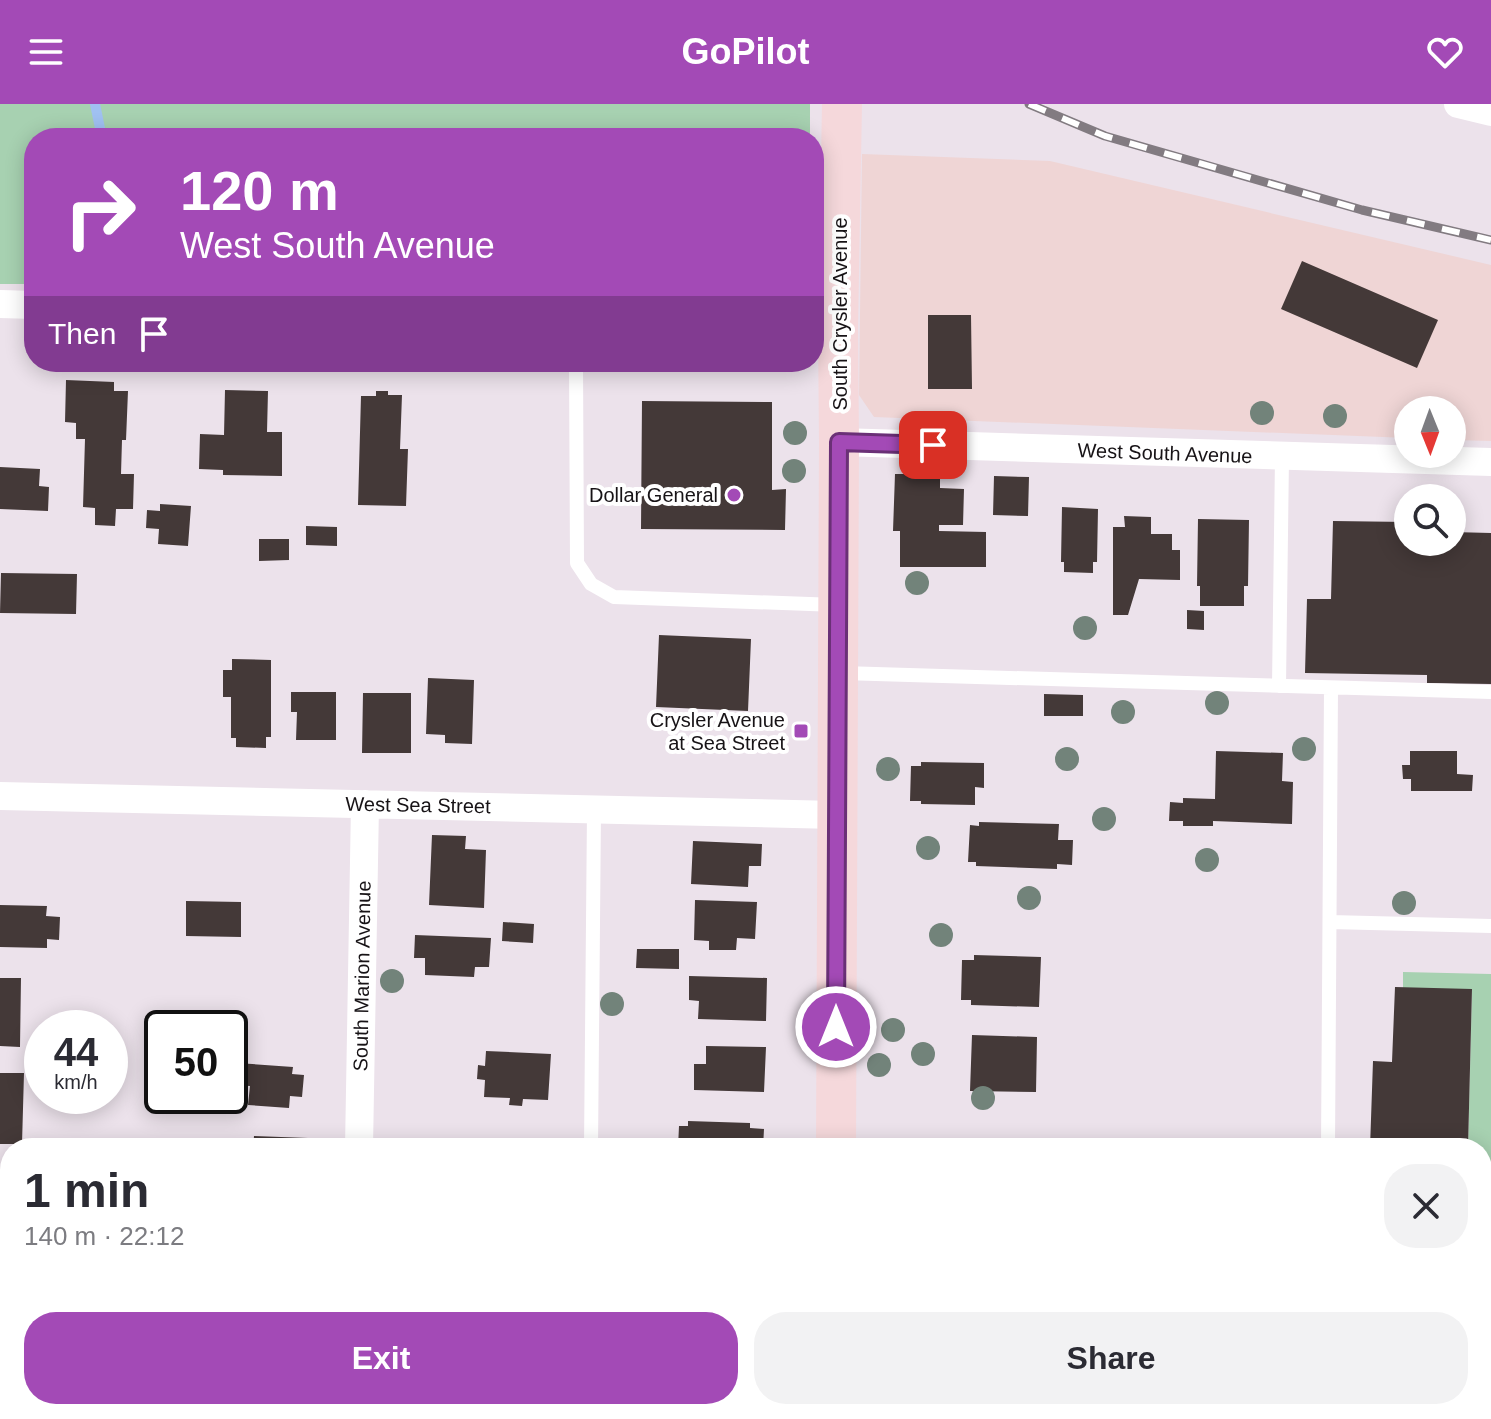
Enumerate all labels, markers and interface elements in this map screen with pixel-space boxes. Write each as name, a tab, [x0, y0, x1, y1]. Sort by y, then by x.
icon: menu	[24, 30, 68, 74]
icon: heart	[1423, 30, 1467, 74]
text: GoPilot	[682, 31, 810, 72]
text: 120 m	[180, 159, 339, 222]
icon: right	[48, 160, 152, 264]
street label: South Crysler Avenue	[829, 217, 851, 411]
text: West South Avenue	[180, 225, 495, 266]
icon: arrive	[132, 312, 176, 356]
text: Then	[48, 317, 116, 350]
north arrow	[1394, 396, 1466, 468]
map controls	[1394, 396, 1466, 556]
pin	[899, 411, 967, 479]
icon: arrive	[911, 423, 955, 467]
street label: West South Avenue	[1077, 439, 1253, 467]
place label: Dollar General	[589, 484, 718, 506]
button: search	[1394, 484, 1466, 556]
marker: Dollar General	[725, 486, 743, 504]
place label: Crysler Avenue at Sea Street	[650, 709, 785, 754]
marker: Crysler Avenue at Sea Street	[792, 722, 810, 740]
street label: West Sea Street	[345, 793, 491, 817]
street label: South Marion Avenue	[349, 880, 375, 1072]
position arrow	[794, 985, 878, 1069]
speed limit sign: 50	[144, 1010, 248, 1114]
text: 44	[54, 1030, 98, 1074]
text: km/h	[54, 1071, 98, 1093]
text: 1 min	[24, 1164, 149, 1217]
button: close	[1384, 1164, 1468, 1248]
text: 140 m · 22:12	[24, 1221, 184, 1251]
button: Exit	[24, 1312, 738, 1404]
button: Share	[754, 1312, 1468, 1404]

